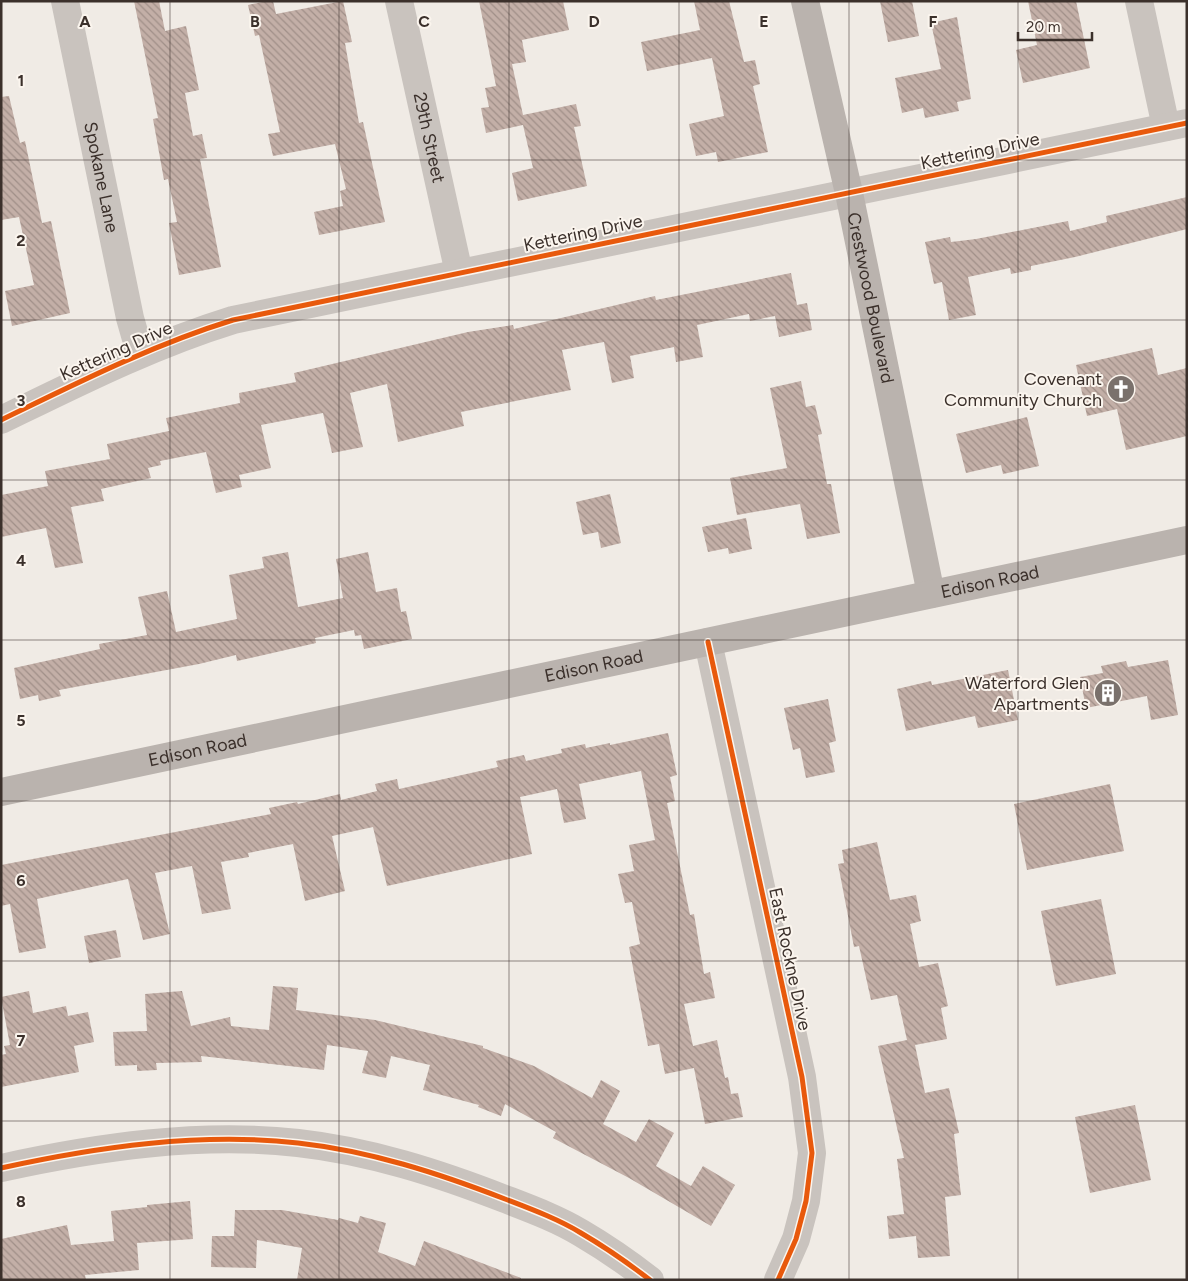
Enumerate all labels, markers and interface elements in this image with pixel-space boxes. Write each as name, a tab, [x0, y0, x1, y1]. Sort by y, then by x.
scale bar	[1018, 10, 1092, 42]
text: A	[79, 12, 91, 31]
text: B	[250, 12, 260, 31]
text: C	[418, 12, 430, 31]
text: D	[588, 12, 600, 31]
text: E	[759, 12, 769, 31]
text: F	[929, 12, 938, 31]
text: 20 m	[1026, 18, 1060, 36]
text: 1	[18, 71, 24, 90]
street label: 29th Street	[409, 90, 450, 185]
street label: Spokane Lane	[79, 120, 123, 235]
street label: Kettering Drive	[919, 128, 1042, 174]
street label: Kettering Drive	[522, 210, 645, 256]
street label: Crestwood Boulevard	[842, 210, 899, 385]
text: 2	[16, 231, 26, 250]
street label: Kettering Drive	[56, 316, 176, 386]
place label: Covenant Community Church	[944, 368, 1102, 411]
church icon: Covenant Community Church	[1106, 374, 1136, 404]
text: 3	[17, 391, 26, 410]
text: 4	[16, 551, 26, 570]
street label: Edison Road	[939, 561, 1041, 603]
street label: Edison Road	[542, 645, 645, 687]
place label: Waterford Glen Apartments	[965, 672, 1089, 715]
building icon: Waterford Glen Apartments	[1093, 678, 1123, 708]
text: 5	[16, 711, 26, 730]
street label: Edison Road	[146, 729, 249, 771]
text: 6	[16, 871, 26, 890]
street label: East Rockne Drive	[764, 886, 816, 1033]
text: 7	[17, 1031, 26, 1050]
text: 8	[16, 1192, 26, 1211]

